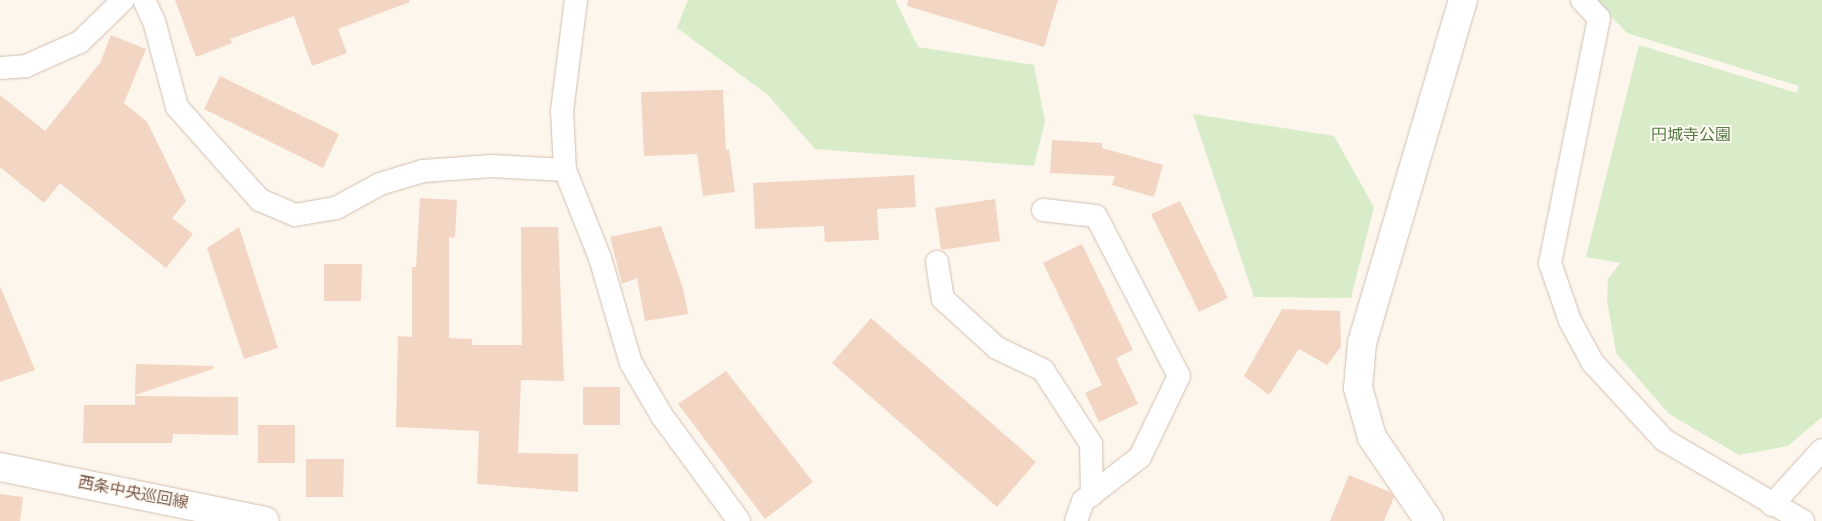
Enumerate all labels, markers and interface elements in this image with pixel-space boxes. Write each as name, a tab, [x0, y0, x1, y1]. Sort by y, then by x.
park label: 円城寺公園	[1651, 126, 1731, 146]
street label: 西条中央巡回線	[76, 474, 190, 514]

